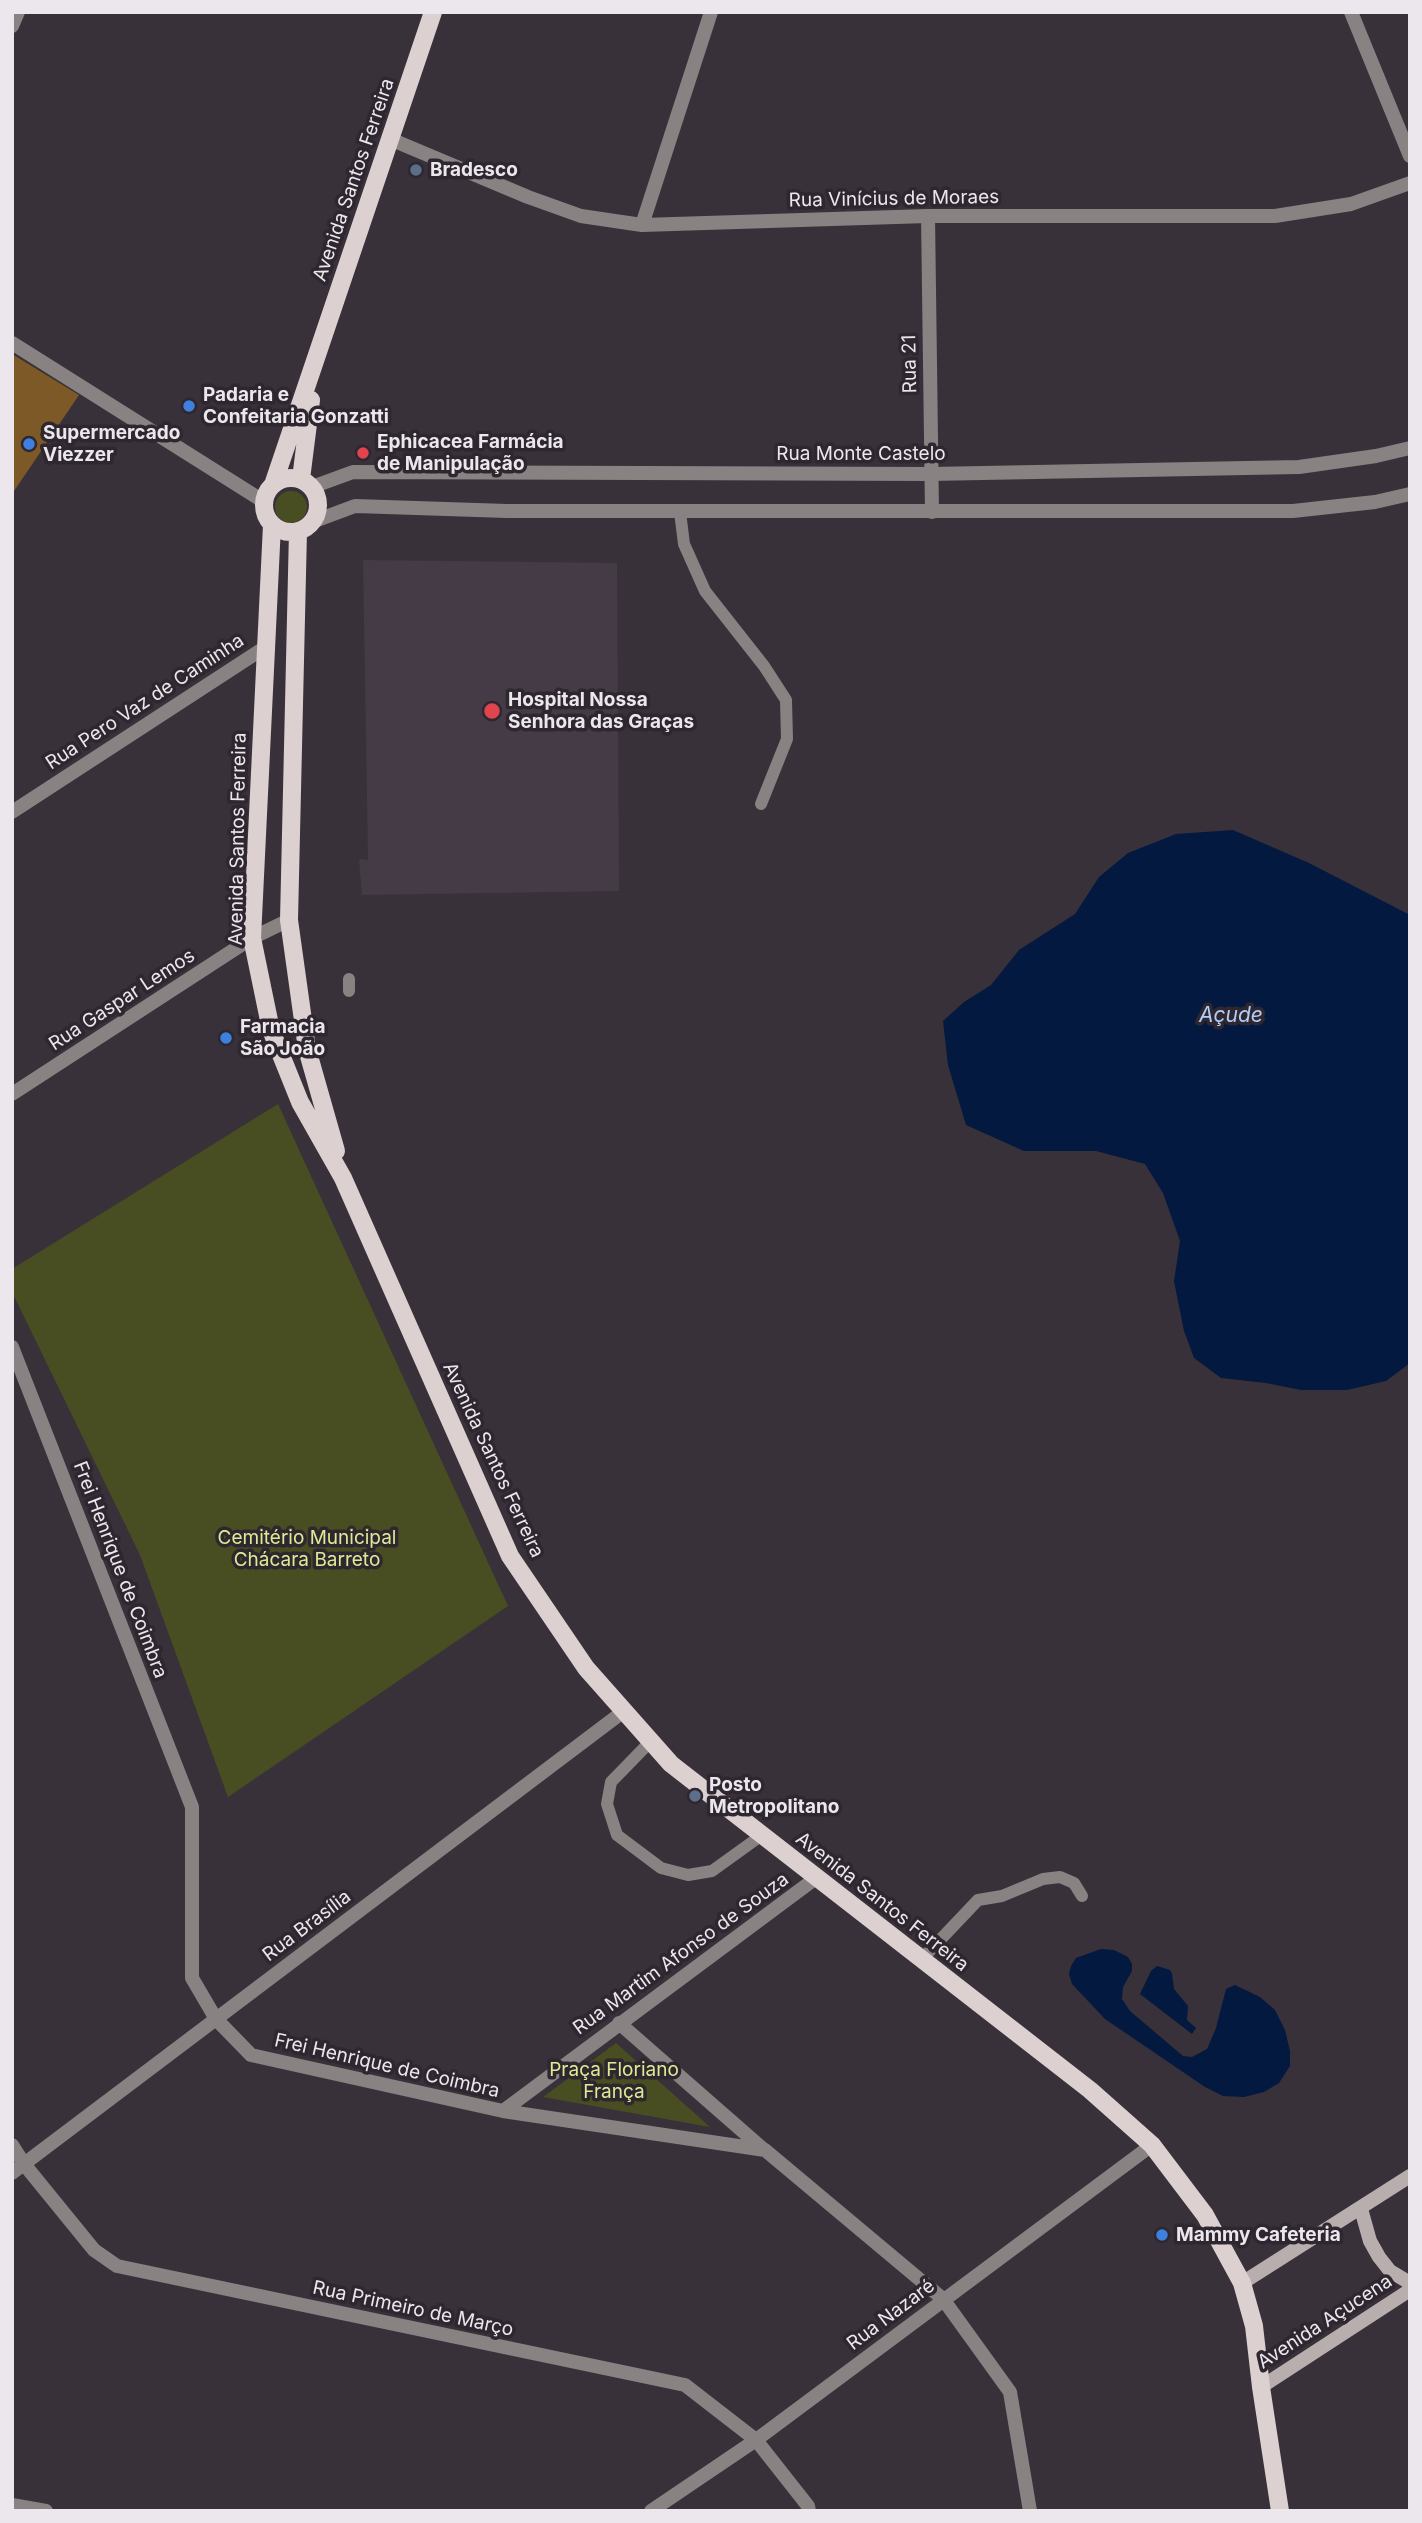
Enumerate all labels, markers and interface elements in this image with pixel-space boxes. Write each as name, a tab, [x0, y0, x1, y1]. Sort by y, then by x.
street label: Avenida Santos Ferreira	[309, 76, 399, 284]
place label: Bradesco	[430, 159, 518, 181]
marker: Bradesco	[408, 162, 424, 178]
street label: Rua Vinícius de Moraes	[789, 186, 999, 212]
street label: Rua 21	[898, 334, 922, 394]
place label: Padaria e Confeitaria Gonzatti	[203, 384, 389, 428]
marker: Padaria e Confeitaria Gonzatti	[181, 398, 197, 414]
place label: Supermercado Viezzer	[43, 422, 180, 466]
place label: Ephicacea Farmácia de Manipulação	[377, 431, 564, 475]
marker: Supermercado Viezzer	[21, 436, 37, 452]
street label: Rua Monte Castelo	[776, 443, 946, 465]
marker: Ephicacea Farmácia de Manipulação	[355, 445, 371, 461]
street label: Rua Pero Vaz de Caminha	[42, 629, 248, 775]
place label: Hospital Nossa Senhora das Graças	[508, 689, 694, 733]
marker: Hospital Nossa Senhora das Graças	[482, 701, 502, 721]
street label: Avenida Santos Ferreira	[225, 732, 251, 946]
street label: Rua Gaspar Lemos	[45, 944, 199, 1056]
water label: Açude	[1199, 1003, 1263, 1029]
place label: Farmacia São João	[240, 1016, 325, 1060]
marker: Farmacia São João	[218, 1030, 234, 1046]
street label: Avenida Santos Ferreira	[438, 1359, 548, 1561]
street label: Frei Henrique de Coimbra	[68, 1458, 172, 1682]
park label: Cemitério Municipal Chácara Barreto	[218, 1527, 396, 1571]
place label: Posto Metropolitano	[709, 1774, 839, 1818]
marker: Posto Metropolitano	[687, 1788, 703, 1804]
street label: Avenida Santos Ferreira	[791, 1827, 973, 1977]
street label: Rua Martim Afonso de Souza	[569, 1868, 793, 2040]
street label: Rua Brasília	[259, 1886, 355, 1966]
street label: Frei Henrique de Coimbra	[272, 2029, 502, 2103]
park label: Praça Floriano França	[549, 2059, 679, 2103]
place label: Mammy Cafeteria	[1176, 2224, 1341, 2246]
marker: Mammy Cafeteria	[1154, 2227, 1170, 2243]
street label: Avenida Açucena	[1253, 2270, 1397, 2374]
street label: Rua Nazaré	[843, 2275, 939, 2355]
street label: Rua Primeiro de Março	[311, 2277, 515, 2341]

